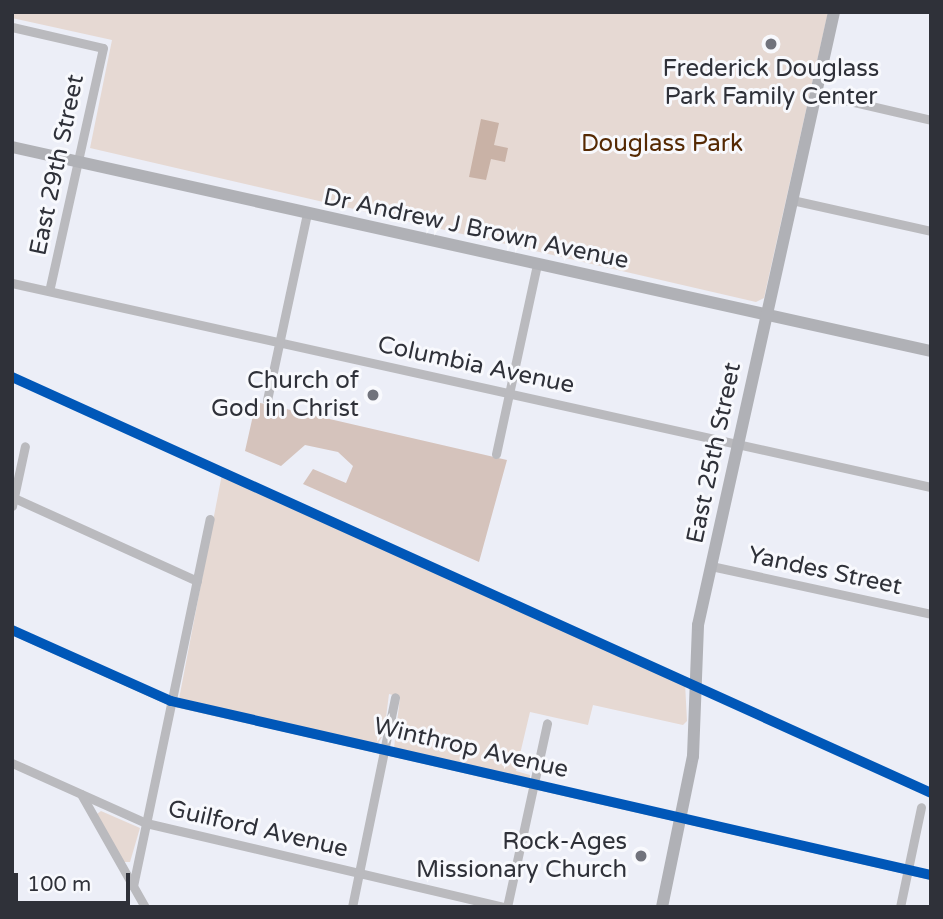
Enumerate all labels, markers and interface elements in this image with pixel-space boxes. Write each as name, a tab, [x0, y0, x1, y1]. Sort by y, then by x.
marker: Frederick Douglass Park Family Center	[763, 36, 779, 52]
place label: Frederick Douglass Park Family Center	[663, 55, 879, 111]
street label: East 29th Street	[24, 72, 90, 258]
park label: Douglass Park	[581, 130, 743, 158]
street label: Dr Andrew J Brown Avenue	[321, 183, 631, 275]
street label: Columbia Avenue	[375, 330, 577, 400]
street label: East 25th Street	[681, 360, 747, 546]
place label: Church of God in Christ	[211, 367, 359, 423]
marker: Church of God in Christ	[365, 387, 381, 403]
street label: Yandes Street	[745, 541, 905, 601]
street label: Winthrop Avenue	[371, 712, 571, 784]
street label: Guilford Avenue	[165, 794, 351, 864]
place label: Rock-Ages Missionary Church	[416, 828, 627, 884]
marker: Rock-Ages Missionary Church	[633, 848, 649, 864]
scale bar	[18, 860, 133, 904]
text: 100 m	[27, 872, 91, 897]

